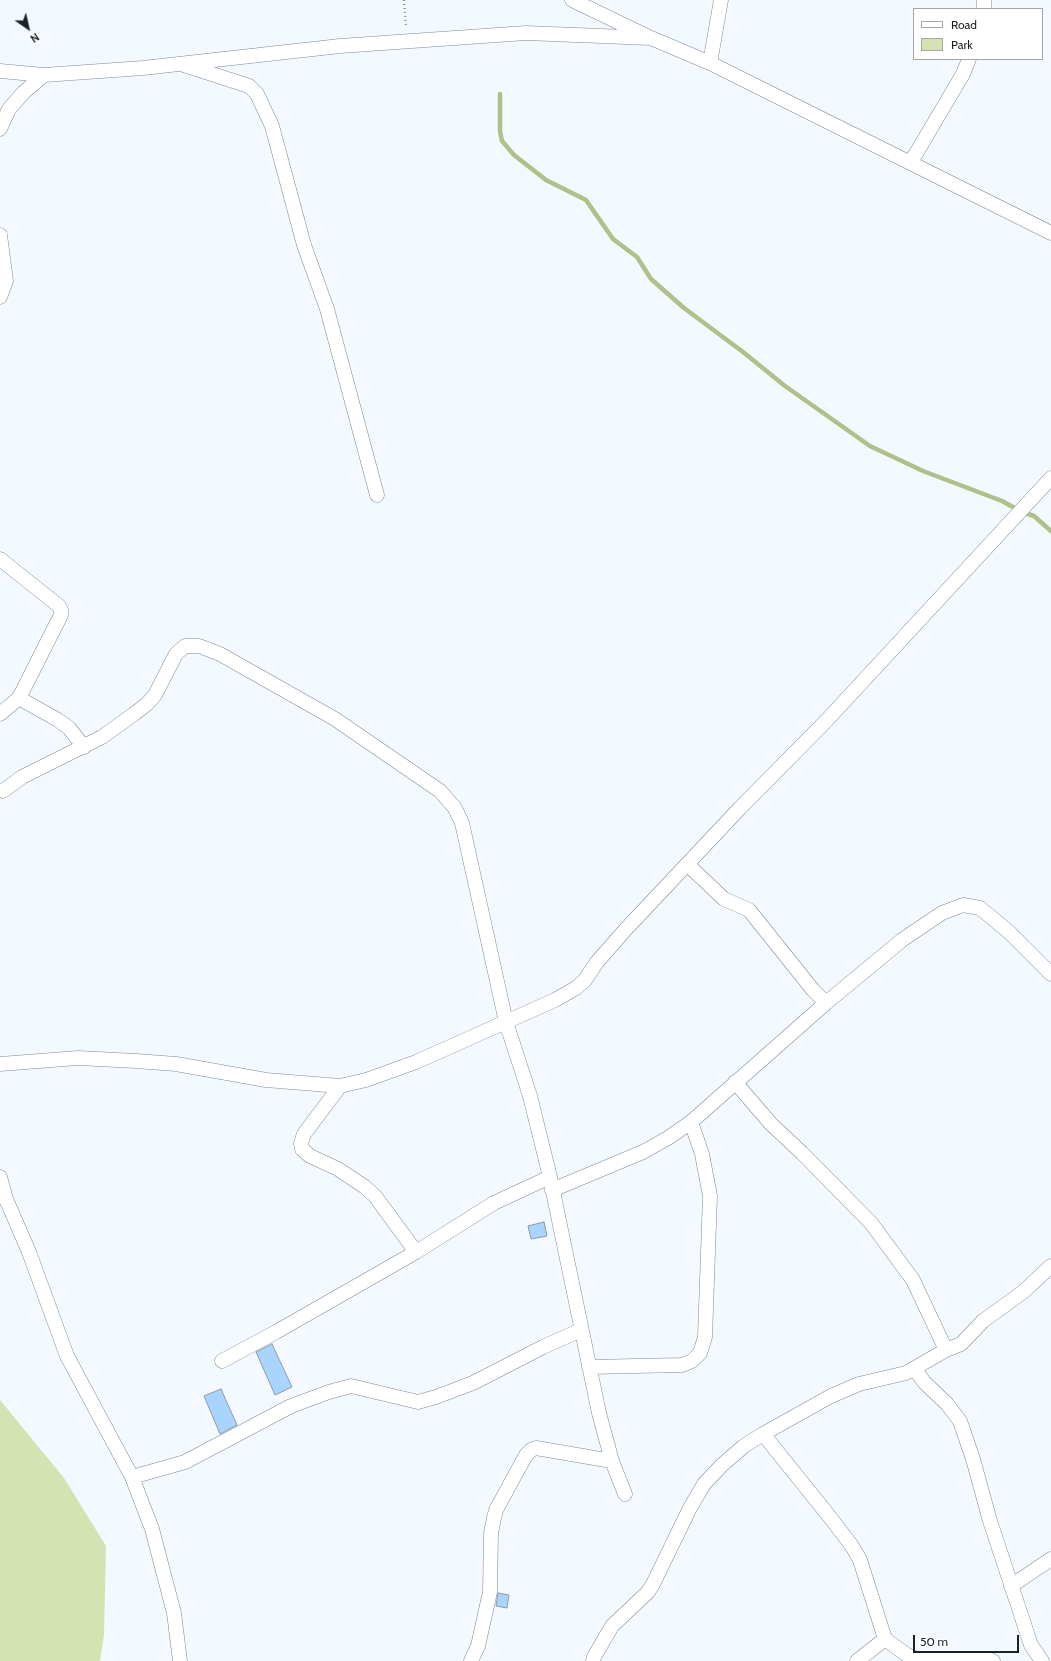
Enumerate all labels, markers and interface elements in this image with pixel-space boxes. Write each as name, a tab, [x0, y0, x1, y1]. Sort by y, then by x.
north arrow	[8, 8, 48, 48]
legend	[913, 8, 1043, 60]
text: Road	[951, 17, 977, 32]
text: N	[28, 30, 42, 46]
text: Park	[951, 37, 973, 52]
scale bar	[915, 1627, 1021, 1653]
text: 50 m	[920, 1634, 948, 1649]

